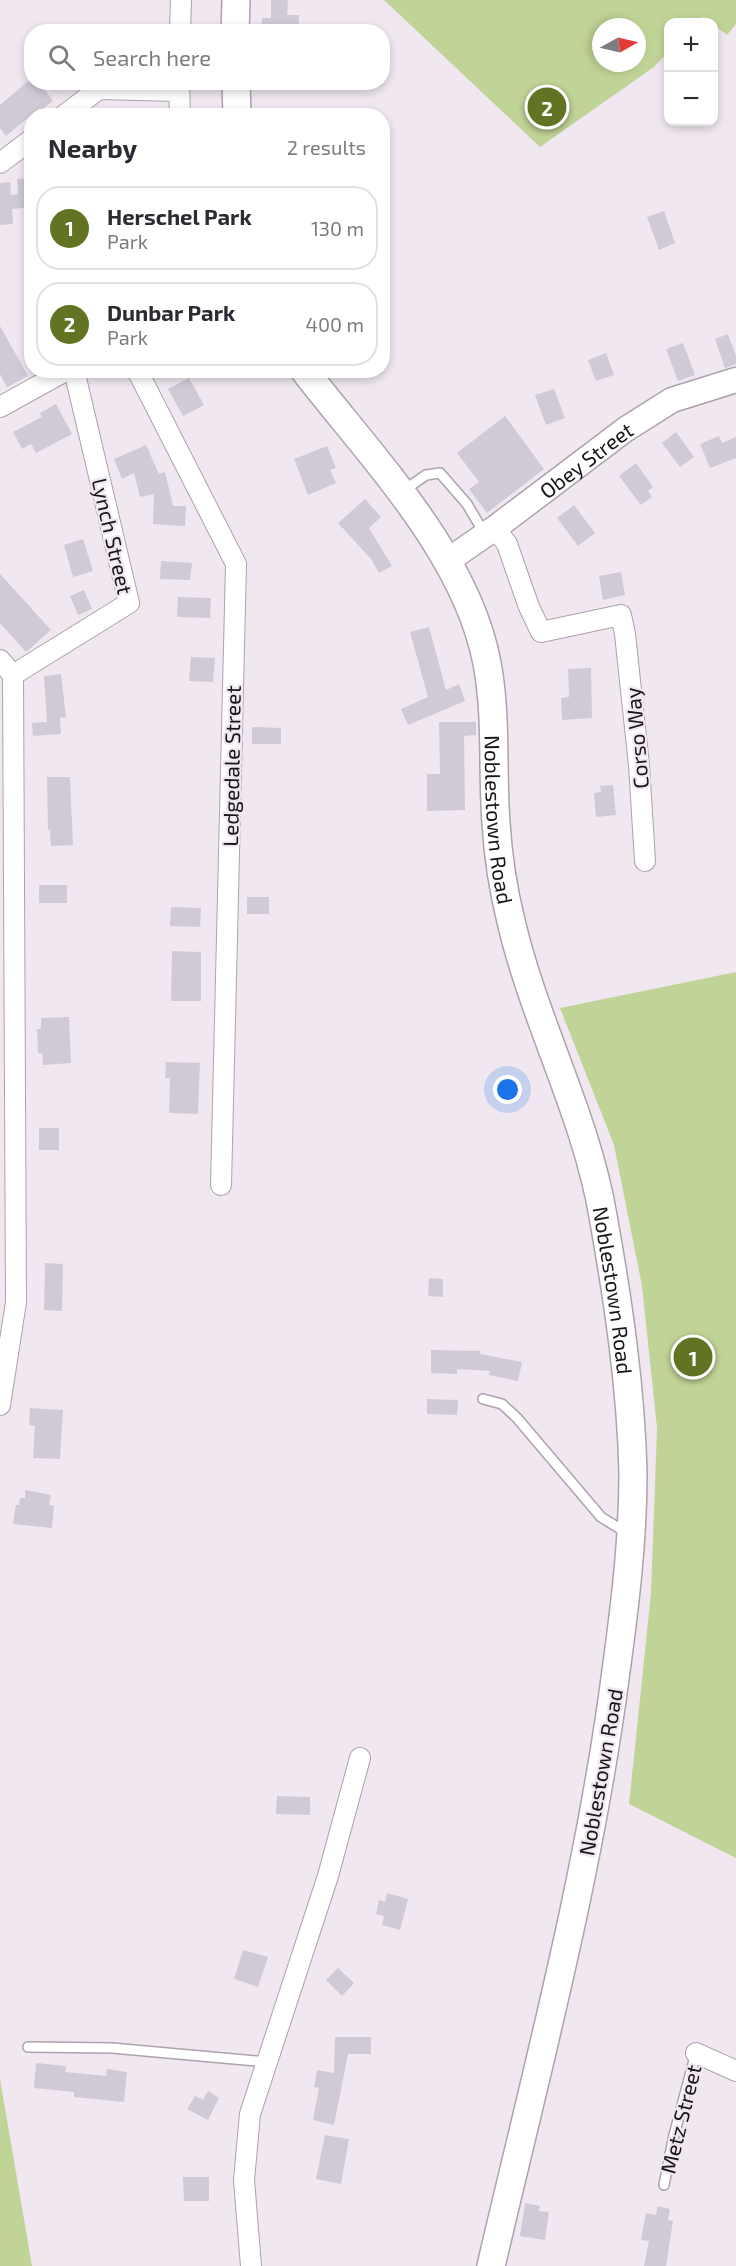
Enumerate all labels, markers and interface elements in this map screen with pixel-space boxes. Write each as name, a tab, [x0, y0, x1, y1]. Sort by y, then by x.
north arrow	[592, 18, 646, 72]
map controls	[664, 18, 718, 126]
button: +	[664, 18, 718, 72]
search box	[24, 24, 390, 90]
icon: search	[45, 41, 78, 74]
text: Search here	[93, 44, 211, 70]
button: −	[664, 72, 718, 126]
pin: 2	[528, 84, 566, 130]
text: Nearby	[48, 132, 137, 163]
text: 2 results	[287, 135, 366, 159]
text: Herschel Park	[107, 203, 252, 229]
text: 1	[65, 216, 74, 240]
text: 130 m	[311, 216, 364, 240]
text: Park	[107, 229, 148, 253]
text: Dunbar Park	[107, 299, 235, 325]
text: 2	[64, 312, 75, 336]
text: 400 m	[306, 312, 364, 336]
text: Park	[107, 325, 148, 349]
street label: Obey Street	[534, 416, 637, 503]
street label: Lynch Street	[88, 476, 138, 596]
street label: Ledgedale Street	[217, 685, 245, 847]
street label: Corso Way	[619, 686, 653, 790]
street label: Noblestown Road	[481, 735, 519, 906]
your location	[493, 1075, 522, 1104]
street label: Noblestown Road	[589, 1204, 639, 1375]
pin: 1	[674, 1334, 712, 1380]
street label: Noblestown Road	[573, 1686, 627, 1858]
street label: Metz Street	[654, 2062, 706, 2176]

